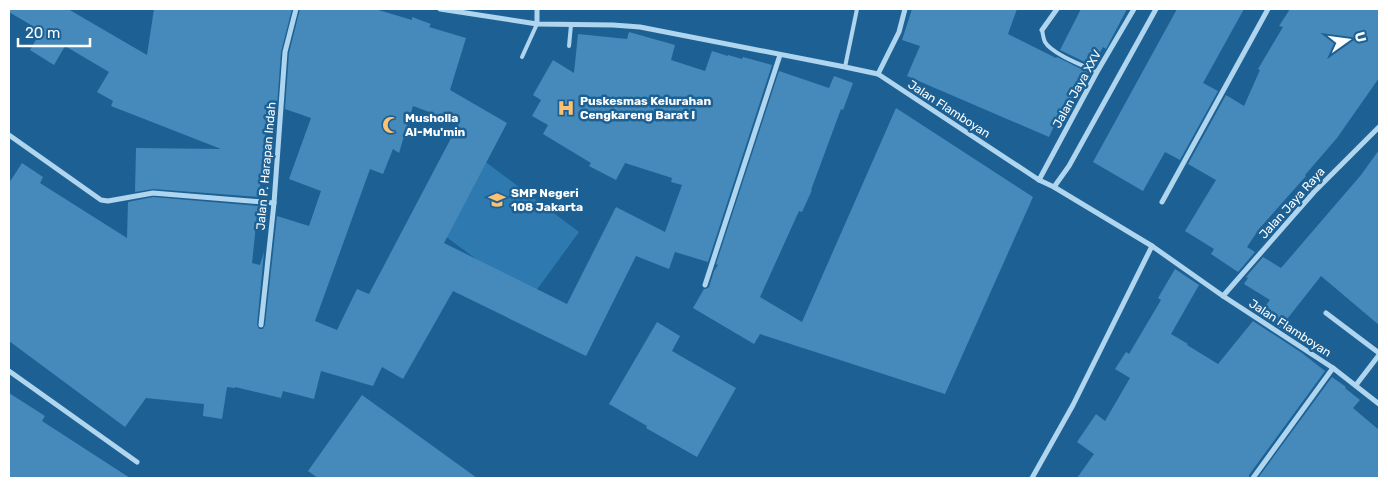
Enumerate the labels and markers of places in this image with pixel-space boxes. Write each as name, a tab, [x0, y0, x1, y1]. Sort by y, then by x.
place label: Puskesmas Kelurahan Cengkareng Barat I	[580, 94, 711, 122]
hospital icon: Puskesmas Kelurahan Cengkareng Barat I	[556, 98, 576, 118]
place label: Musholla Al-Mu'min	[405, 111, 466, 139]
mosque icon: Musholla Al-Mu'min	[381, 115, 401, 135]
place label: SMP Negeri 108 Jakarta	[511, 186, 583, 214]
school or university icon: SMP Negeri 108 Jakarta	[487, 190, 507, 210]

